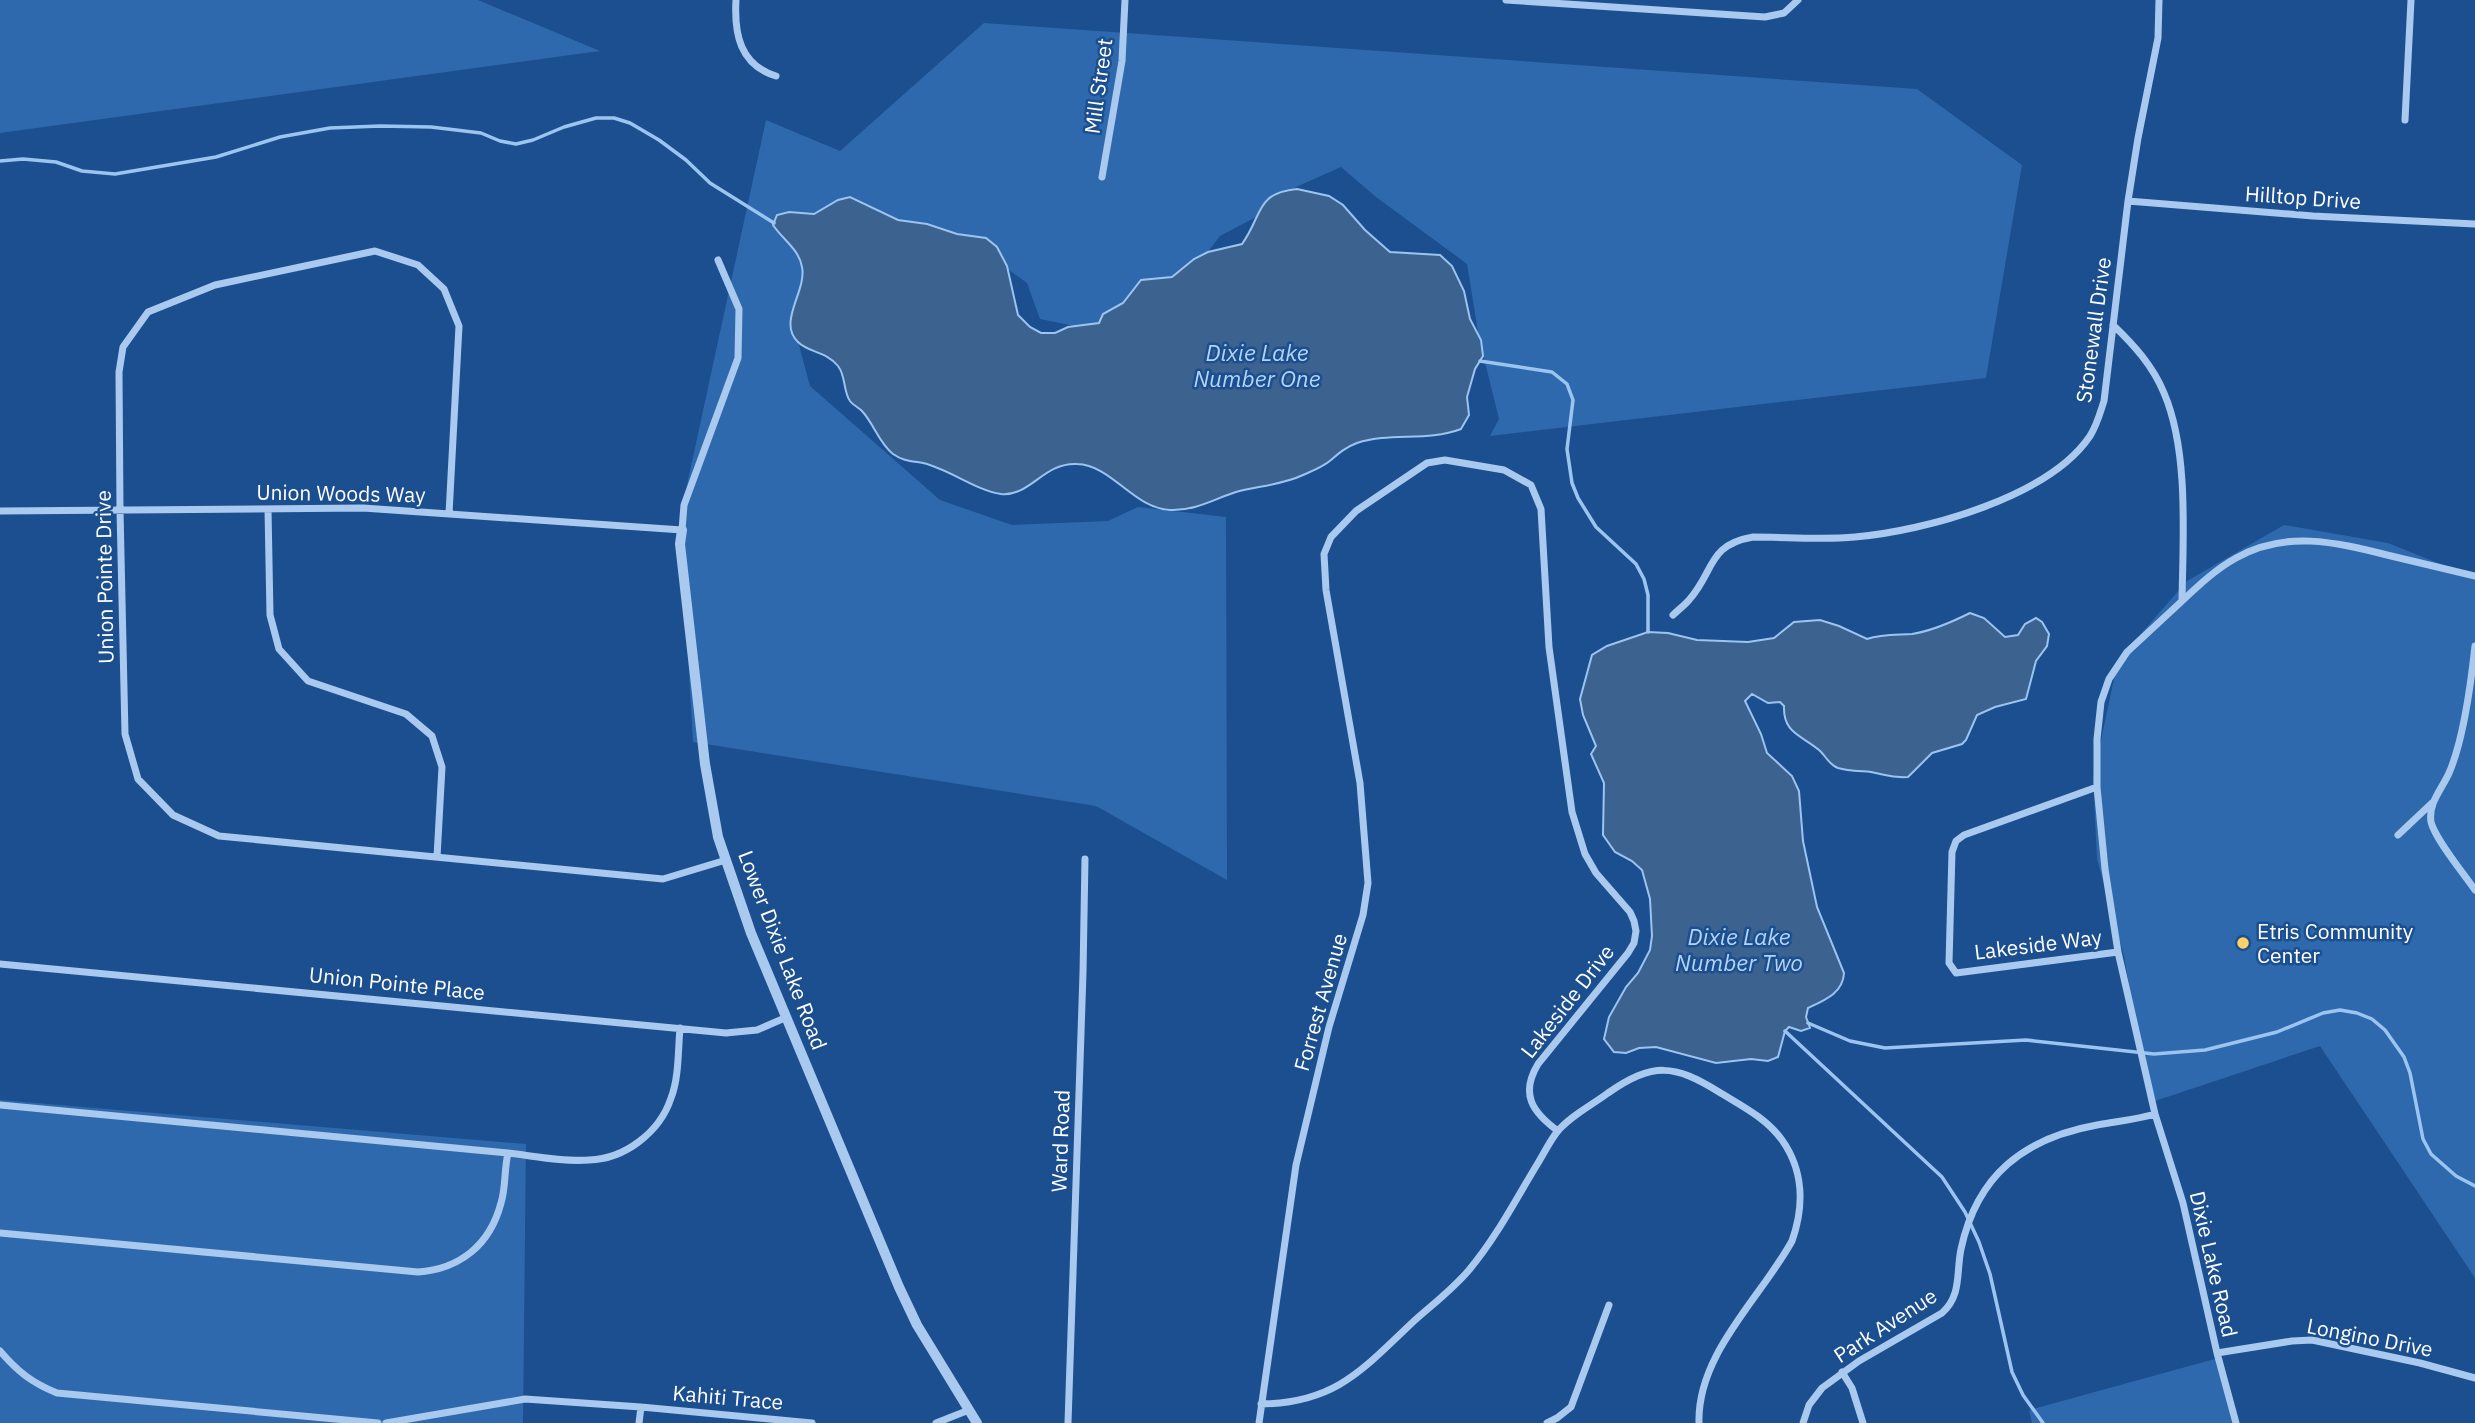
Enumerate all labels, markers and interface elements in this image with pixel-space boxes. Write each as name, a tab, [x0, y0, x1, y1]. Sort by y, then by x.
street label: Mill Street	[1077, 36, 1119, 136]
street label: Hilltop Drive	[2244, 179, 2362, 215]
street label: Stonewall Drive	[2069, 255, 2117, 405]
water label: Dixie Lake Number One	[1193, 337, 1321, 393]
street label: Union Woods Way	[256, 478, 426, 508]
street label: Union Pointe Drive	[88, 490, 120, 664]
street label: Lower Dixie Lake Road	[732, 846, 834, 1054]
place label: Etris Community Center	[2257, 917, 2414, 969]
water label: Dixie Lake Number Two	[1675, 921, 1803, 977]
street label: Lakeside Way	[1973, 922, 2104, 966]
street label: Forrest Avenue	[1287, 930, 1353, 1074]
marker: Etris Community Center	[2235, 935, 2251, 951]
street label: Lakeside Drive	[1514, 938, 1620, 1064]
street label: Union Pointe Place	[308, 960, 486, 1006]
street label: Ward Road	[1044, 1089, 1076, 1193]
street label: Dixie Lake Road	[2184, 1188, 2244, 1340]
street label: Park Avenue	[1828, 1281, 1942, 1369]
street label: Longino Drive	[2305, 1311, 2435, 1363]
street label: Kahiti Trace	[672, 1378, 784, 1416]

